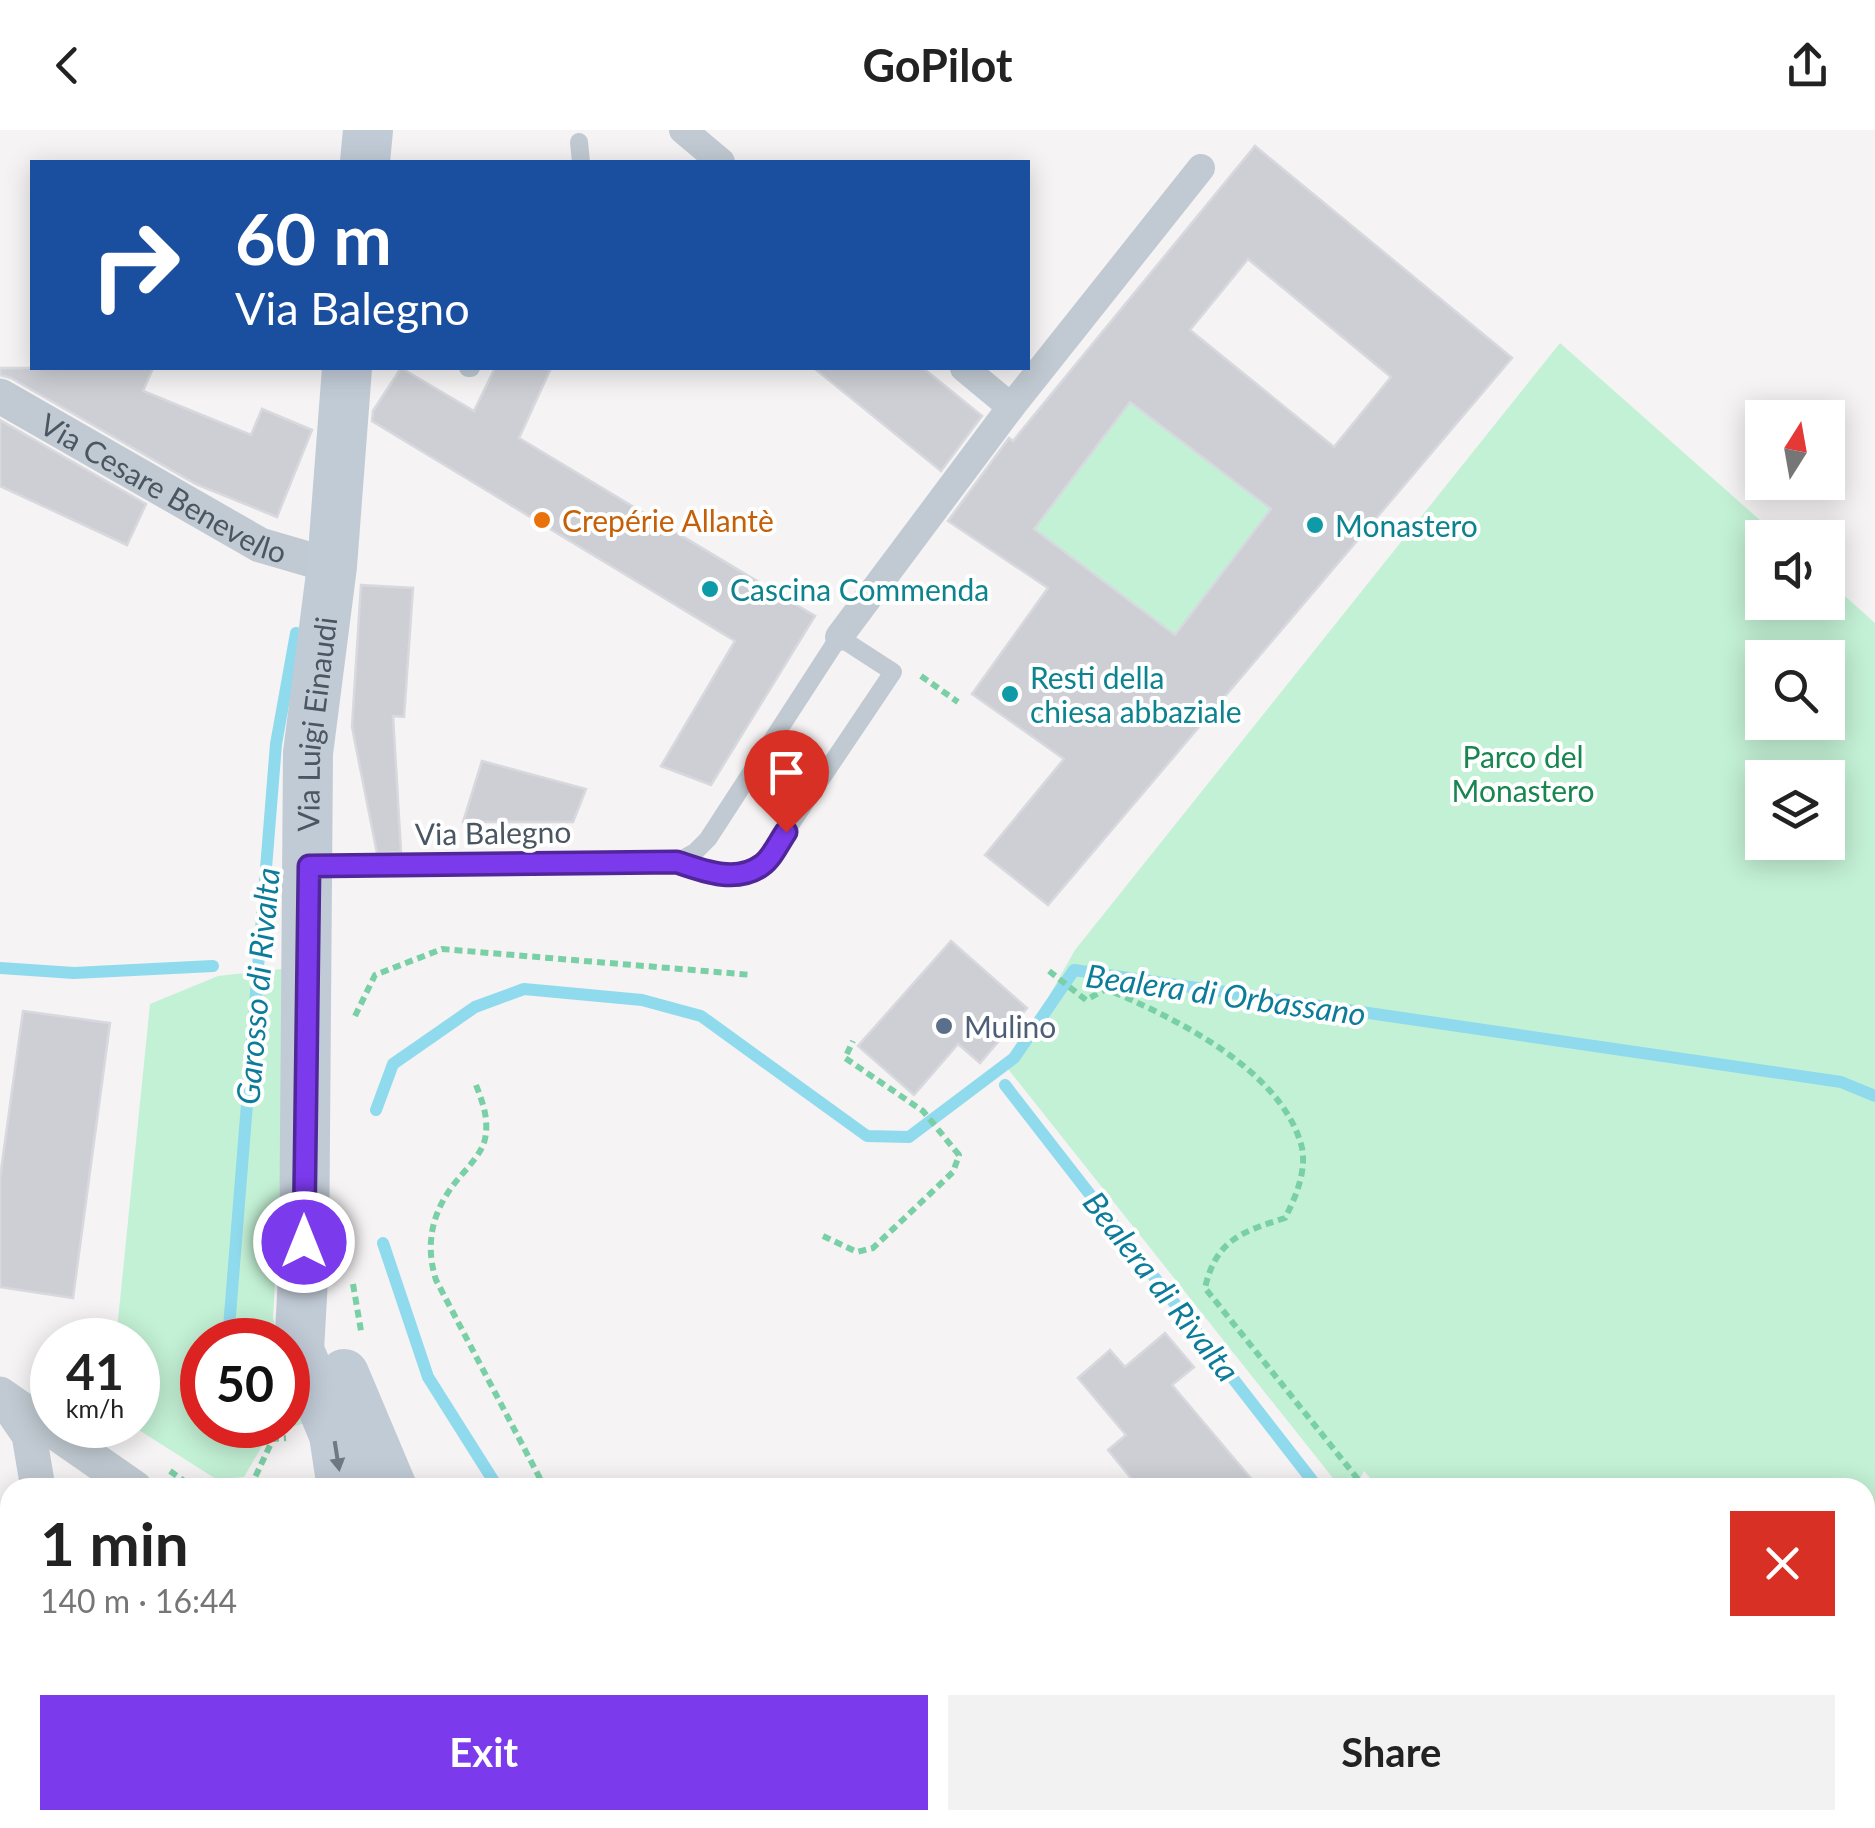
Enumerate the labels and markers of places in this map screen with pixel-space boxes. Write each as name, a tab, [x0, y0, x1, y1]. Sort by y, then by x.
place label: Crepérie Allantè	[562, 502, 774, 538]
place label: Monastero	[1335, 507, 1478, 543]
marker: Crepérie Allantè	[531, 509, 553, 531]
marker: Monastero	[1304, 514, 1326, 536]
place label: Cascina Commenda	[730, 571, 989, 607]
marker: Cascina Commenda	[699, 578, 721, 600]
place label: Resti della chiesa abbaziale	[1030, 659, 1242, 729]
marker: Resti della chiesa abbaziale	[999, 683, 1021, 705]
pin	[744, 730, 829, 833]
place label: Mulino	[964, 1008, 1056, 1044]
marker: Mulino	[933, 1015, 955, 1037]

